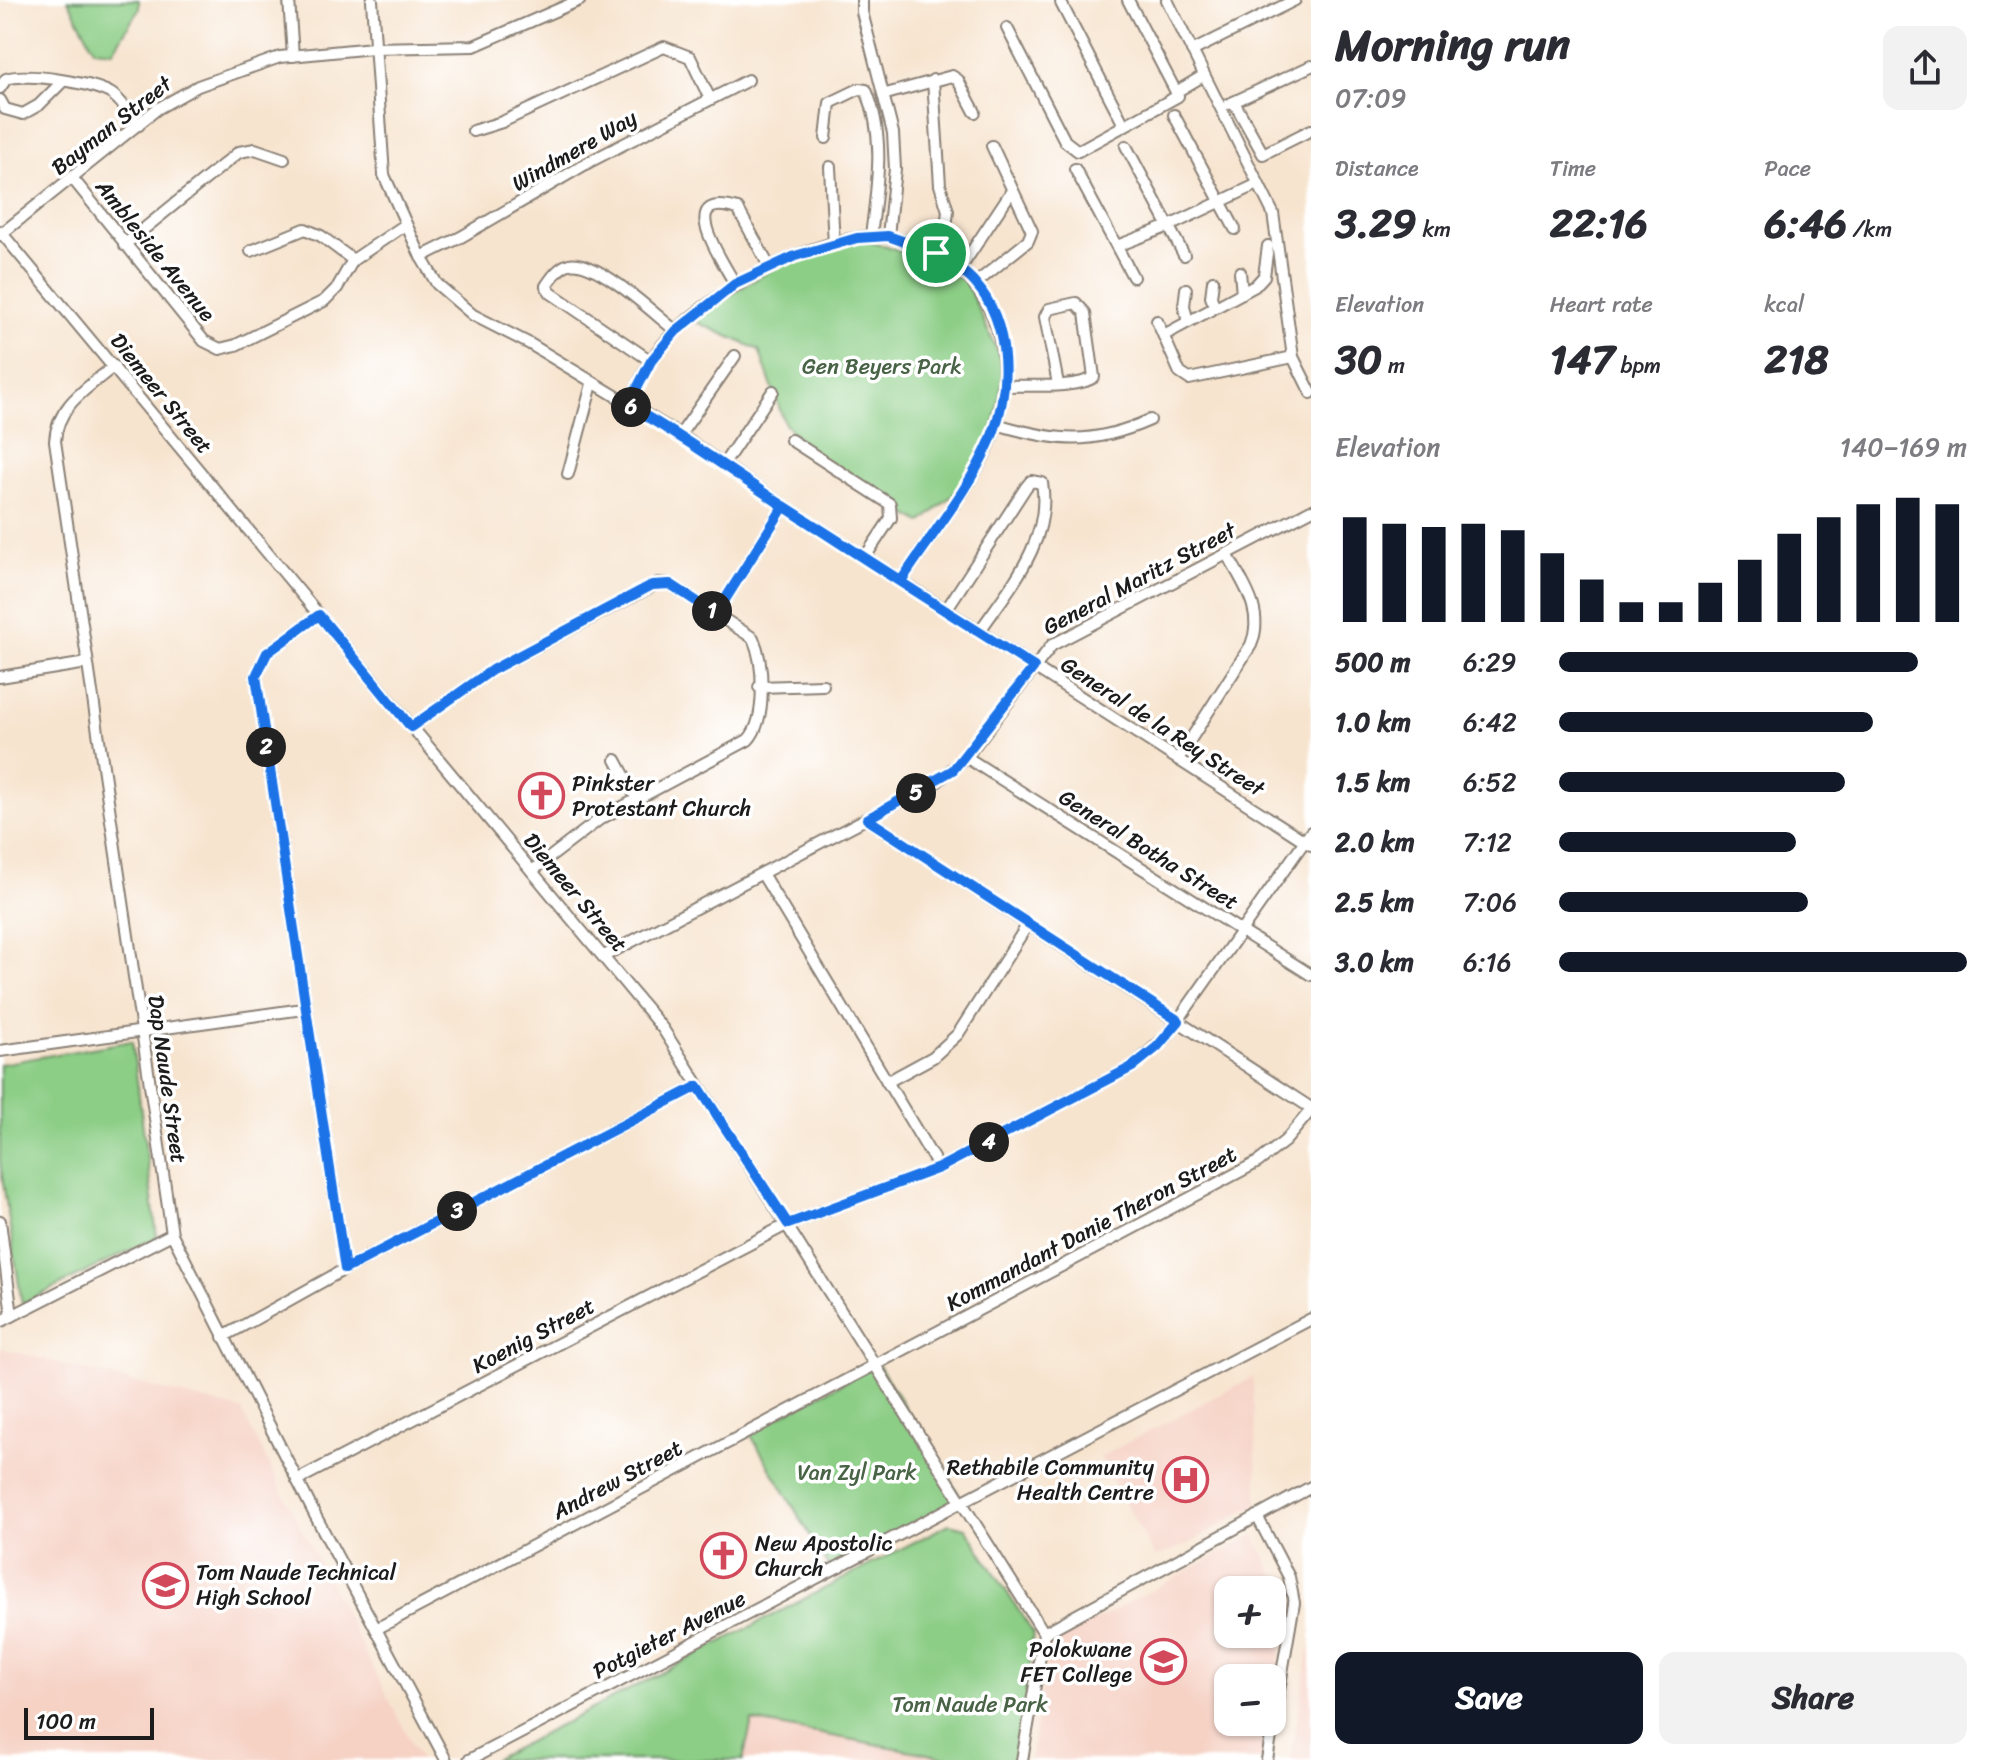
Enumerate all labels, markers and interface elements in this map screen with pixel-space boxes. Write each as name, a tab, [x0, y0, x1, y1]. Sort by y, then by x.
text: Morning run	[1335, 6, 1570, 84]
button: share	[1883, 26, 1967, 110]
street label: Bayman Street	[42, 65, 181, 185]
text: 07:09	[1335, 75, 1407, 121]
street label: Windmere Way	[504, 98, 645, 202]
text: Distance	[1335, 149, 1419, 188]
text: Time	[1550, 149, 1596, 188]
text: Pace	[1764, 149, 1811, 188]
street label: Ambleside Avenue	[85, 169, 226, 331]
text: 3.29	[1335, 188, 1417, 259]
text: 22:16	[1550, 188, 1648, 259]
text: 6:46	[1764, 188, 1847, 259]
text: km	[1417, 210, 1451, 249]
text: /km	[1847, 210, 1892, 249]
pin	[902, 219, 970, 287]
icon: arrive	[914, 231, 958, 275]
text: Elevation	[1335, 285, 1424, 324]
text: Heart rate	[1550, 285, 1653, 324]
text: kcal	[1764, 285, 1804, 324]
street label: Diemeer Street	[100, 324, 223, 463]
text: 30	[1335, 324, 1382, 395]
text: 147	[1550, 324, 1615, 395]
text: 218	[1764, 324, 1829, 395]
text: m	[1382, 346, 1405, 385]
text: bpm	[1615, 346, 1661, 385]
park label: Gen Beyers Park	[802, 347, 962, 386]
pin: 6	[611, 387, 651, 427]
text: 6	[625, 387, 637, 426]
text: Elevation	[1335, 424, 1440, 470]
text: 140–169 m	[1840, 424, 1967, 470]
street label: General Maritz Street	[1036, 510, 1244, 646]
pin: 1	[692, 591, 732, 631]
text: 1	[707, 591, 717, 630]
text: 500 m	[1335, 639, 1410, 685]
text: 6:29	[1463, 639, 1517, 685]
street label: General de la Rey Street	[1053, 646, 1274, 808]
text: 1.0 km	[1335, 699, 1411, 745]
text: 6:42	[1463, 699, 1517, 745]
pin: 2	[246, 727, 286, 767]
text: 2	[260, 727, 272, 766]
text: 1.5 km	[1335, 759, 1410, 805]
text: 6:52	[1463, 759, 1517, 805]
place label: Pinkster Protestant Church	[572, 764, 751, 828]
church icon: Pinkster Protestant Church	[517, 772, 565, 820]
pin: 5	[896, 773, 936, 813]
text: 5	[909, 773, 923, 812]
street label: General Botha Street	[1051, 778, 1247, 921]
text: 2.0 km	[1335, 819, 1415, 865]
text: 7:12	[1463, 819, 1512, 865]
street label: Diemeer Street	[513, 823, 638, 962]
text: 2.5 km	[1335, 879, 1414, 925]
text: 7:06	[1463, 879, 1517, 925]
text: 3.0 km	[1335, 939, 1414, 985]
text: 6:16	[1463, 939, 1512, 985]
street label: Dap Naude Street	[136, 992, 199, 1166]
pin: 4	[969, 1122, 1009, 1162]
text: 4	[982, 1122, 996, 1161]
street label: Kommandant Danie Theron Street	[939, 1135, 1244, 1322]
pin: 3	[437, 1191, 477, 1231]
text: 3	[451, 1191, 463, 1230]
street label: Koenig Street	[465, 1286, 602, 1384]
street label: Andrew Street	[544, 1428, 690, 1531]
place label: Rethabile Community Health Centre	[947, 1448, 1155, 1512]
park label: Van Zyl Park	[797, 1453, 917, 1492]
hospital icon: Rethabile Community Health Centre	[1161, 1456, 1209, 1504]
place label: New Apostolic Church	[755, 1524, 893, 1588]
church icon: New Apostolic Church	[700, 1532, 748, 1580]
place label: Tom Naude Technical High School	[196, 1553, 397, 1617]
school or university icon: Tom Naude Technical High School	[141, 1561, 189, 1609]
map controls	[1214, 1576, 1286, 1736]
button: +	[1214, 1576, 1286, 1648]
street label: Potgieter Avenue	[586, 1579, 753, 1690]
place label: Polokwane FET College	[1021, 1630, 1132, 1694]
school or university icon: Polokwane FET College	[1139, 1638, 1187, 1686]
button: Save	[1335, 1652, 1643, 1744]
button: Share	[1659, 1652, 1967, 1744]
button: −	[1214, 1664, 1286, 1736]
park label: Tom Naude Park	[892, 1685, 1048, 1724]
text: 100 m	[36, 1702, 96, 1741]
scale bar	[24, 1704, 154, 1740]

